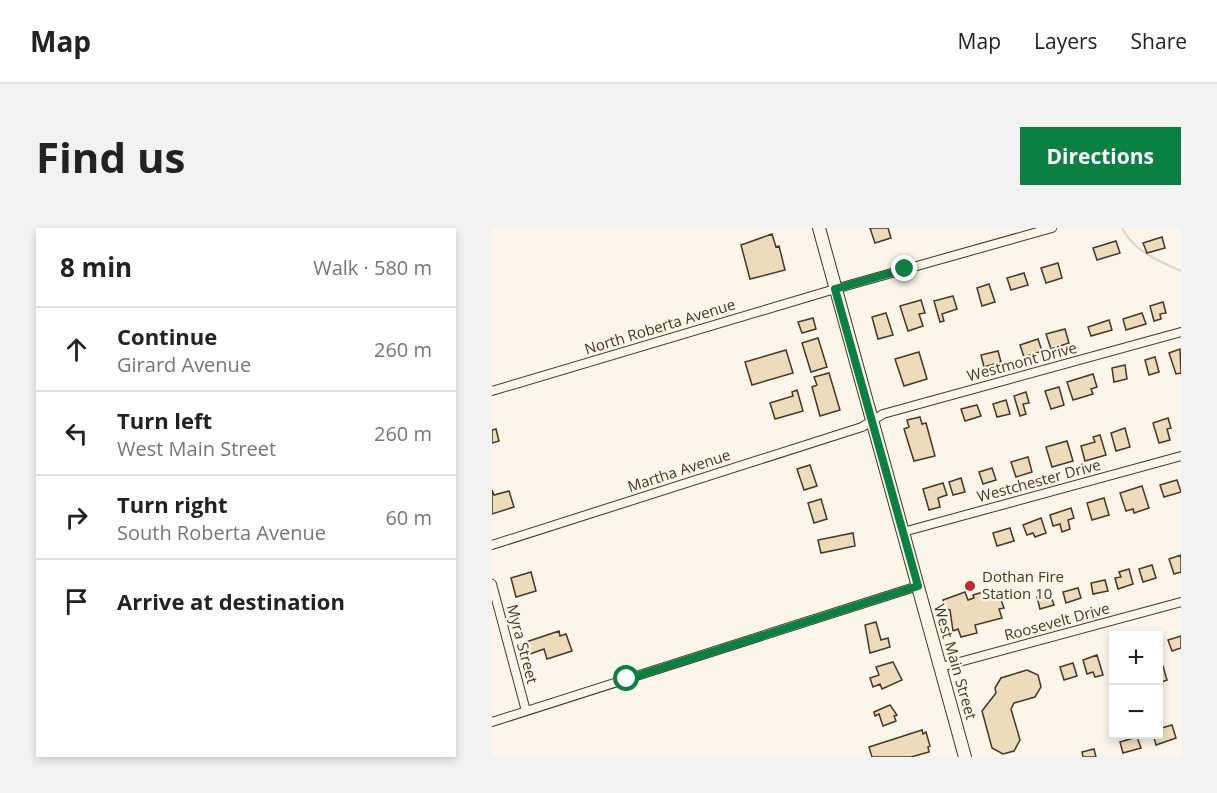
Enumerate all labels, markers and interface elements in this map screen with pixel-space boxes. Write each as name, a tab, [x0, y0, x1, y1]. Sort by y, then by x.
text: Map	[30, 22, 91, 60]
text: Map	[958, 27, 1001, 55]
text: Layers	[1034, 27, 1098, 55]
text: Share	[1131, 27, 1187, 55]
button: Directions	[1020, 127, 1181, 185]
text: Find us	[36, 128, 185, 185]
text: 8 min	[60, 249, 132, 285]
text: Walk · 580 m	[313, 254, 432, 281]
route end	[891, 255, 917, 281]
street label: North Roberta Avenue	[582, 294, 738, 359]
text: Continue	[117, 321, 217, 351]
icon: ahead	[60, 333, 93, 366]
text: 260 m	[374, 336, 432, 363]
street label: Westmont Drive	[965, 337, 1079, 385]
text: Girard Avenue	[117, 351, 251, 378]
text: Turn left	[117, 405, 212, 435]
icon: left	[60, 417, 93, 450]
text: 260 m	[374, 420, 432, 447]
text: West Main Street	[117, 435, 276, 462]
street label: Martha Avenue	[625, 444, 733, 496]
street label: Westchester Drive	[975, 454, 1103, 506]
text: Turn right	[117, 489, 228, 519]
icon: right	[60, 501, 93, 534]
text: 60 m	[385, 504, 432, 531]
text: South Roberta Avenue	[117, 519, 326, 546]
place label: Dothan Fire Station 10	[982, 566, 1064, 603]
marker: Dothan Fire Station 10	[963, 579, 977, 593]
icon: arrive	[60, 585, 93, 618]
text: Arrive at destination	[117, 586, 345, 616]
street label: Roosevelt Drive	[1002, 597, 1112, 645]
street label: Myra Street	[503, 602, 543, 686]
street label: West Main Street	[930, 602, 982, 722]
map controls	[1109, 631, 1163, 739]
button: +	[1109, 631, 1163, 685]
route start	[613, 665, 639, 691]
button: −	[1109, 685, 1163, 739]

